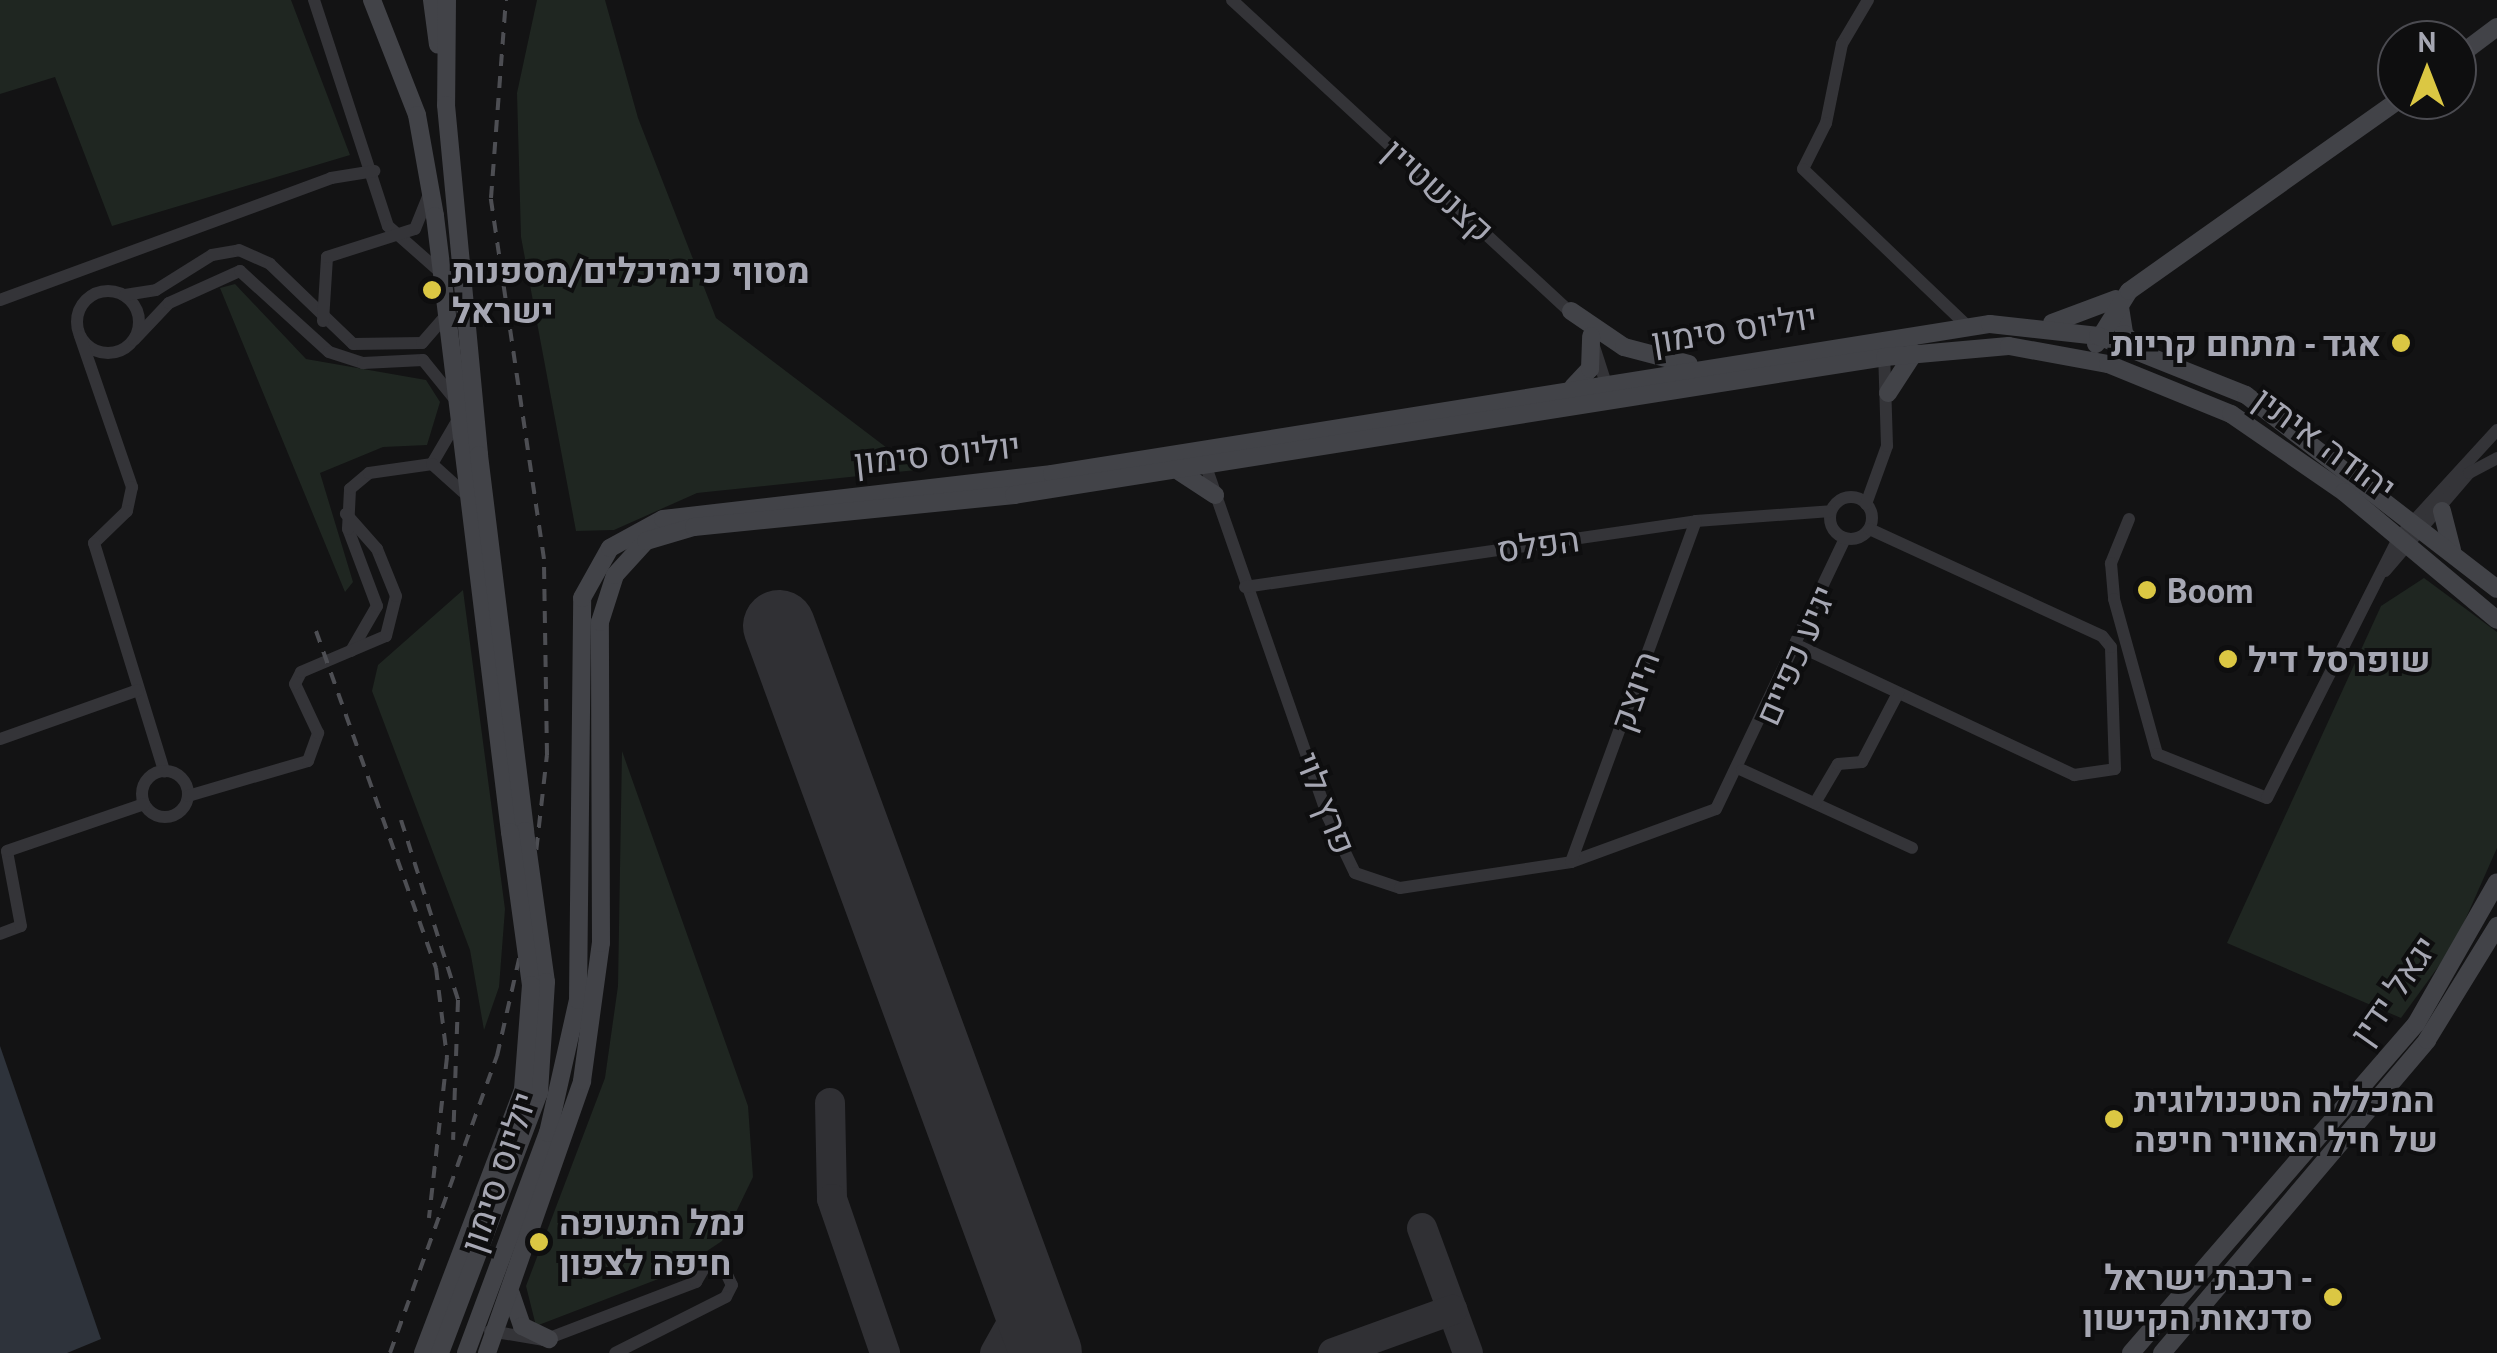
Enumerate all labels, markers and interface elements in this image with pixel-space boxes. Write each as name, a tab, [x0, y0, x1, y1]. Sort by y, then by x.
north arrow	[2377, 20, 2477, 120]
text: N	[2418, 23, 2436, 60]
street label: קצנשטיין	[1375, 130, 1503, 250]
place label: מסוף כימיכלים/מספנות ישראל	[452, 249, 810, 331]
marker: מסוף כימיכלים/מספנות ישראל	[421, 279, 443, 301]
street label: יוליוס סימון	[1648, 294, 1820, 362]
place label: אגד - מתחם קריות	[2107, 322, 2381, 364]
marker: אגד - מתחם קריות	[2390, 332, 2412, 354]
street label: יהודה איתין	[2246, 377, 2404, 509]
street label: יוליוס סימון	[852, 423, 1022, 483]
street label: הפלס	[1494, 517, 1582, 571]
place label: Boom	[2167, 569, 2253, 611]
street label: יגיע כפיים	[1746, 579, 1844, 731]
marker: Boom	[2136, 579, 2158, 601]
place label: שופרסל דיל	[2248, 638, 2431, 680]
street label: היוצק	[1600, 645, 1668, 737]
marker: שופרסל דיל	[2217, 648, 2239, 670]
street label: פרץ לוי	[1287, 746, 1365, 860]
street label: יגאל ידין	[2340, 927, 2446, 1053]
place label: המכללה הטכנולוגית של חיל האוויר חיפה	[2134, 1078, 2438, 1160]
street label: יוליוס סימון	[451, 1086, 545, 1258]
marker: המכללה הטכנולוגית של חיל האוויר חיפה	[2103, 1108, 2125, 1130]
place label: נמל התעופה חיפה לצפון	[559, 1201, 746, 1283]
marker: נמל התעופה חיפה לצפון	[528, 1231, 550, 1253]
place label: רכבת ישראל - סדנאות הקישון	[2082, 1256, 2313, 1338]
marker: רכבת ישראל - סדנאות הקישון	[2322, 1286, 2344, 1308]

